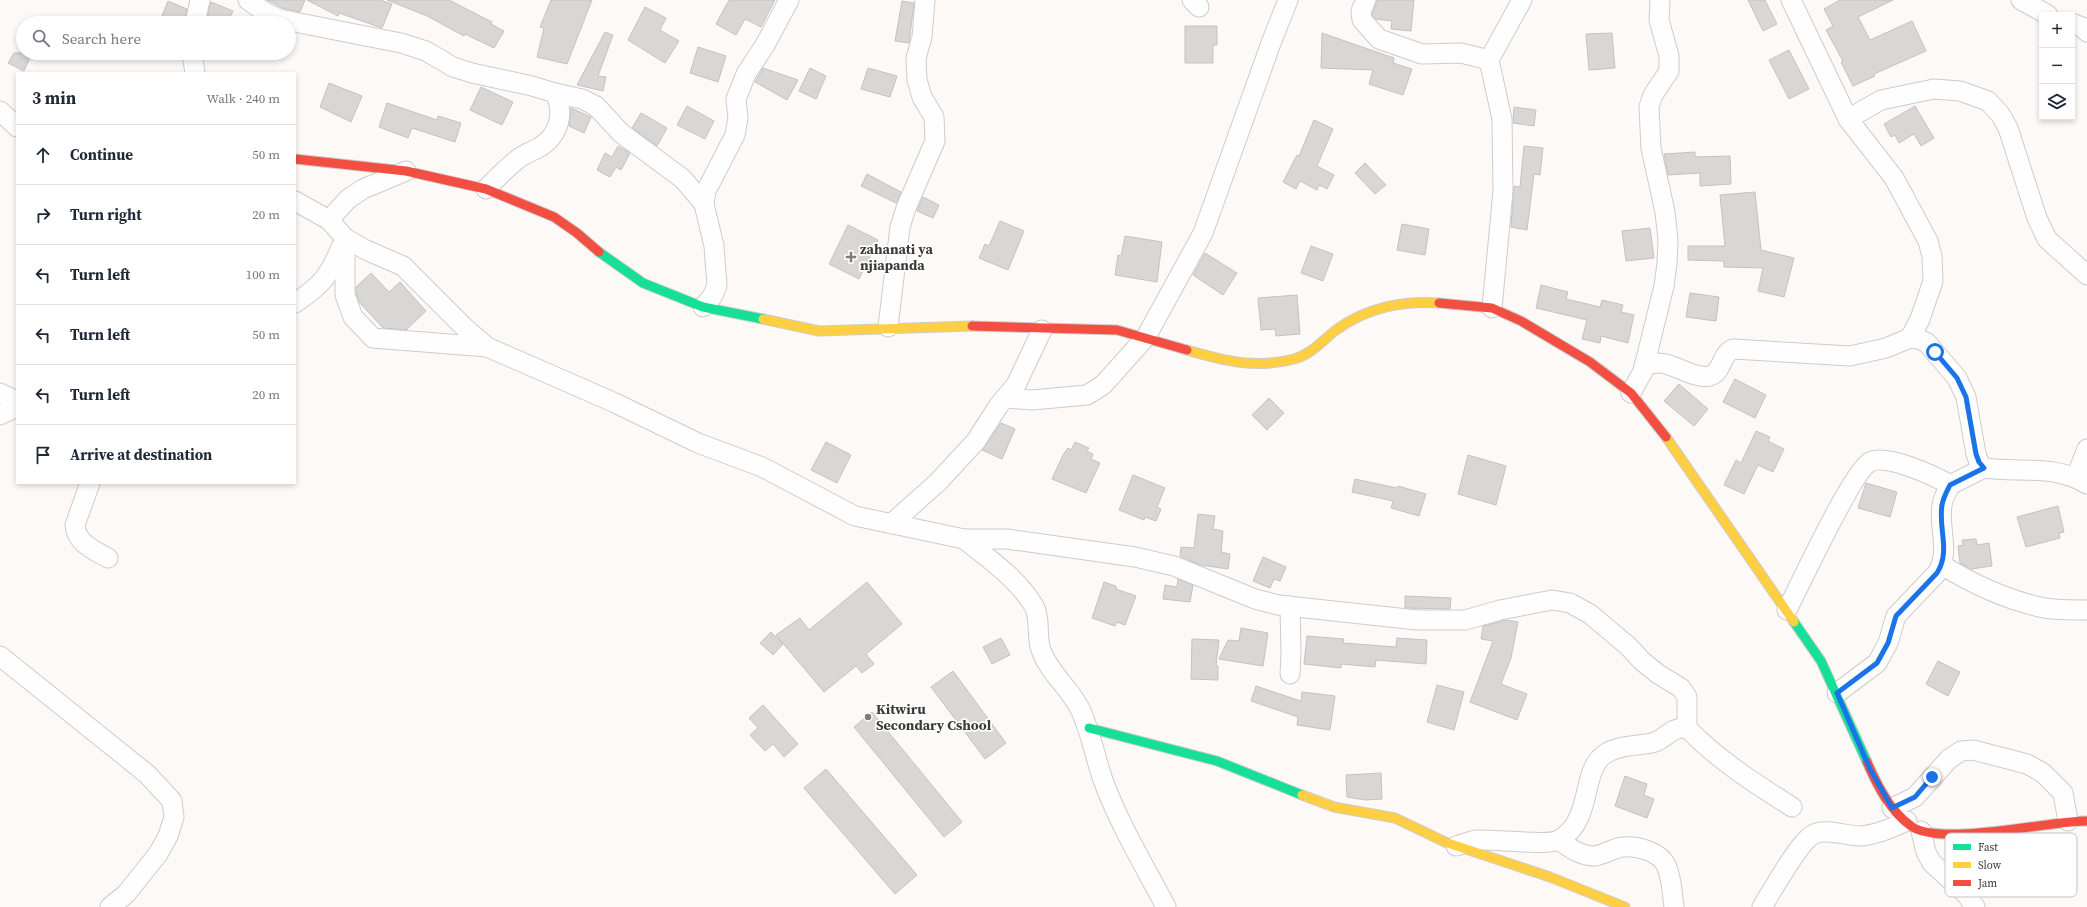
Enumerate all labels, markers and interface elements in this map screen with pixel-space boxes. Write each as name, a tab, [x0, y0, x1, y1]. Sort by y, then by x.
map controls	[2039, 12, 2075, 120]
button: +	[2039, 12, 2075, 48]
search box	[16, 16, 296, 60]
icon: search	[30, 27, 52, 49]
text: Search here	[62, 28, 141, 49]
button: −	[2039, 48, 2075, 84]
button: layers	[2039, 84, 2075, 120]
text: 3 min	[32, 86, 76, 110]
text: Walk · 240 m	[207, 90, 280, 107]
icon: ahead	[32, 144, 54, 166]
text: Continue	[70, 144, 133, 165]
text: 50 m	[252, 146, 280, 163]
icon: right	[32, 204, 54, 226]
text: Turn right	[70, 204, 142, 225]
text: 20 m	[252, 206, 280, 223]
place label: zahanati ya njiapanda	[860, 239, 933, 275]
marker: zahanati ya njiapanda	[845, 251, 857, 263]
icon: left	[32, 264, 54, 286]
text: Turn left	[70, 264, 130, 285]
text: 100 m	[246, 266, 280, 283]
icon: left	[32, 324, 54, 346]
text: Turn left	[70, 324, 130, 345]
text: 50 m	[252, 326, 280, 343]
route start	[1926, 343, 1944, 361]
icon: left	[32, 384, 54, 406]
text: Turn left	[70, 384, 130, 405]
text: 20 m	[252, 386, 280, 403]
icon: arrive	[32, 444, 54, 466]
text: Arrive at destination	[70, 444, 212, 465]
place label: Kitwiru Secondary Cshool	[876, 699, 992, 735]
marker: Kitwiru Secondary Cshool	[863, 712, 873, 722]
route end	[1923, 768, 1941, 786]
legend	[1945, 833, 2077, 897]
text: Fast	[1978, 840, 1998, 855]
text: Slow	[1978, 858, 2002, 873]
text: Jam	[1977, 876, 1997, 891]

